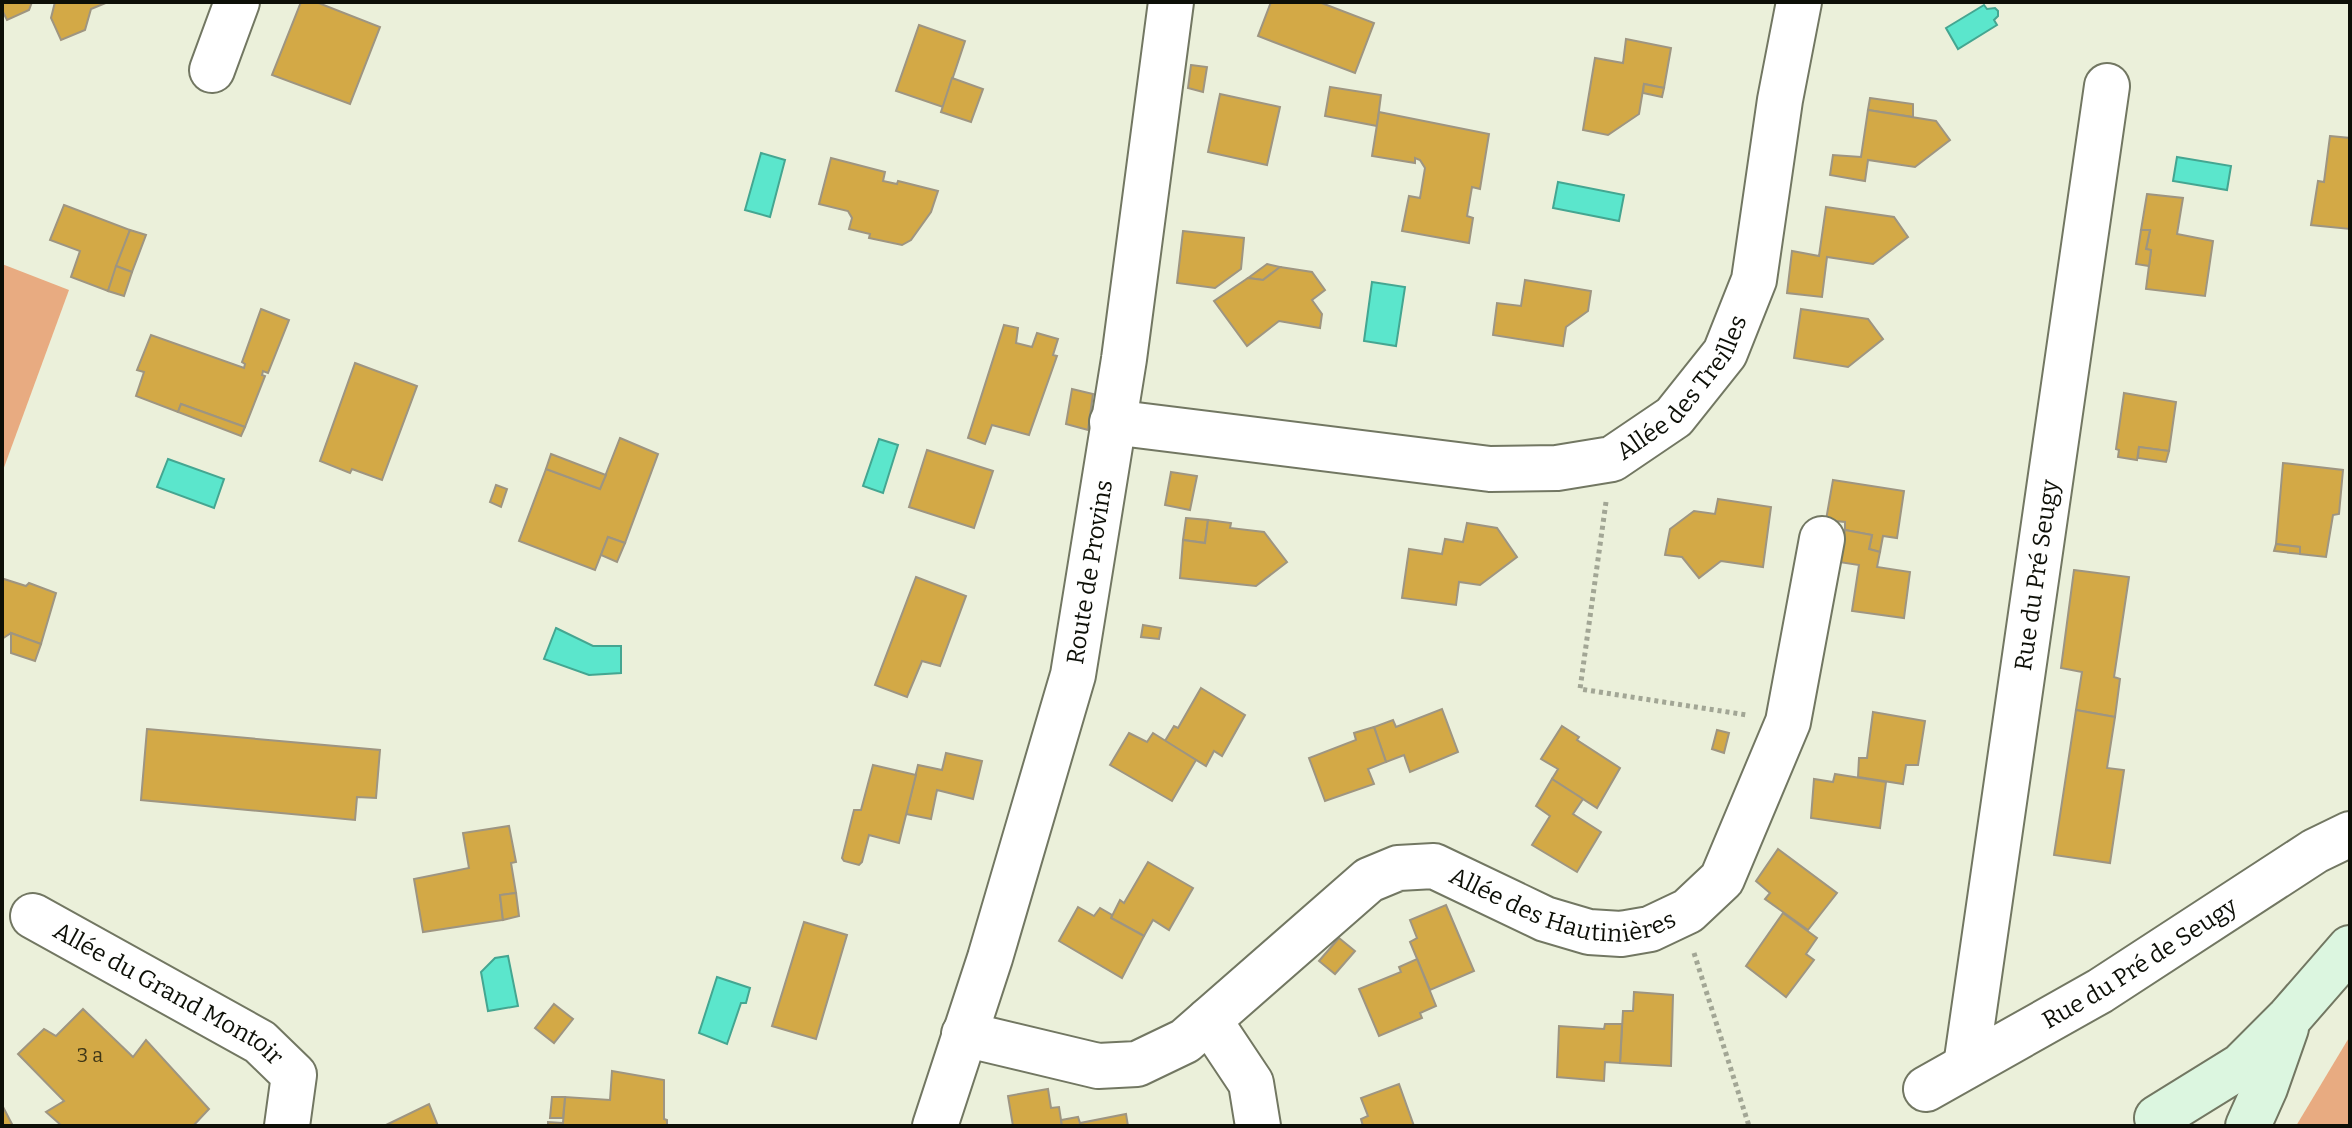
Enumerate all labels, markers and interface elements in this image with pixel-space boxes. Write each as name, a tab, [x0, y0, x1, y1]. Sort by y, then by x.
street label: Allée des Treilles	[1611, 311, 1753, 466]
street label: Route de Provins	[1061, 478, 1118, 666]
street label: Rue du Pré Seugy	[2009, 478, 2064, 672]
street label: Allée des Hautinières	[1445, 862, 1680, 948]
street label: Rue du Pré de Seugy	[2037, 891, 2242, 1035]
street label: Allée du Grand Montoir	[49, 916, 289, 1071]
house number: 3 a	[77, 1043, 103, 1067]

